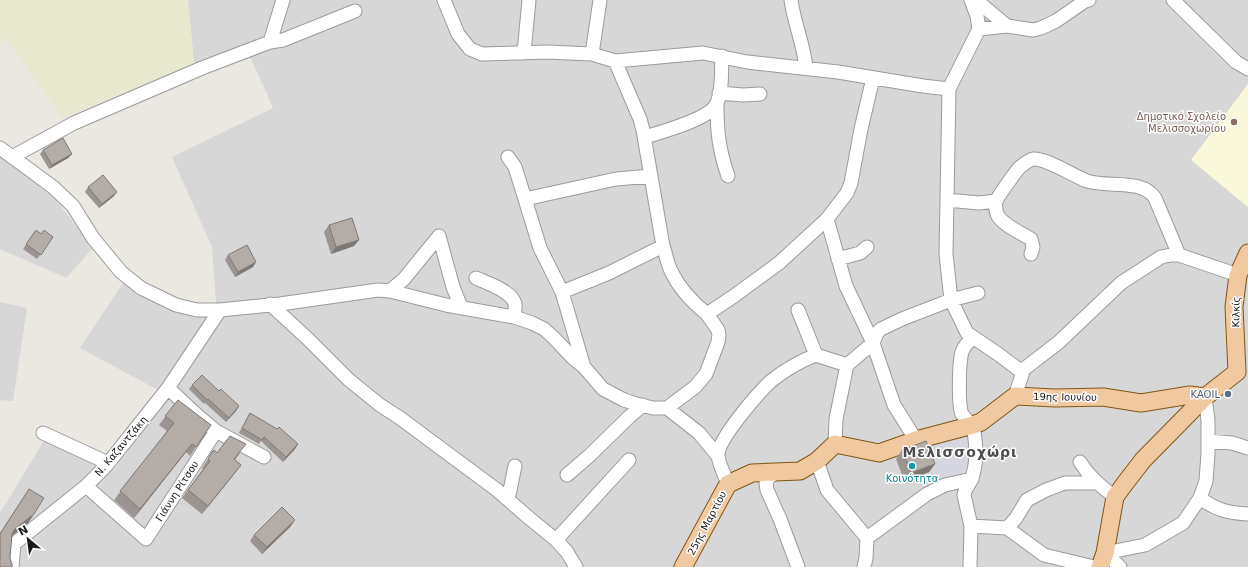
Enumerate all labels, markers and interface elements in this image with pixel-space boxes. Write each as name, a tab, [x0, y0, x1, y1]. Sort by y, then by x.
place label: Δημοτικό Σχολείο Μελισσοχωρίου	[1137, 111, 1226, 134]
marker: Δημοτικό Σχολείο Μελισσοχωρίου	[1229, 117, 1239, 127]
street label: Κιλκίς	[1230, 296, 1242, 328]
place label: KAOIL	[1191, 389, 1220, 400]
marker: KAOIL	[1223, 389, 1233, 399]
street label: 19ης Ιουνίου	[1033, 391, 1097, 403]
street label: Ν. Καζαντζάκη	[93, 414, 149, 478]
district label: Μελισσοχώρι	[902, 444, 1018, 460]
street label: Γιάννη Ρίτσου	[153, 459, 201, 523]
marker: Κοινότητα	[907, 461, 917, 471]
place label: Κοινότητα	[886, 473, 939, 484]
street label: 25ης Μαρτίου	[685, 489, 729, 557]
north arrow	[8, 519, 48, 559]
text: N	[16, 523, 31, 539]

